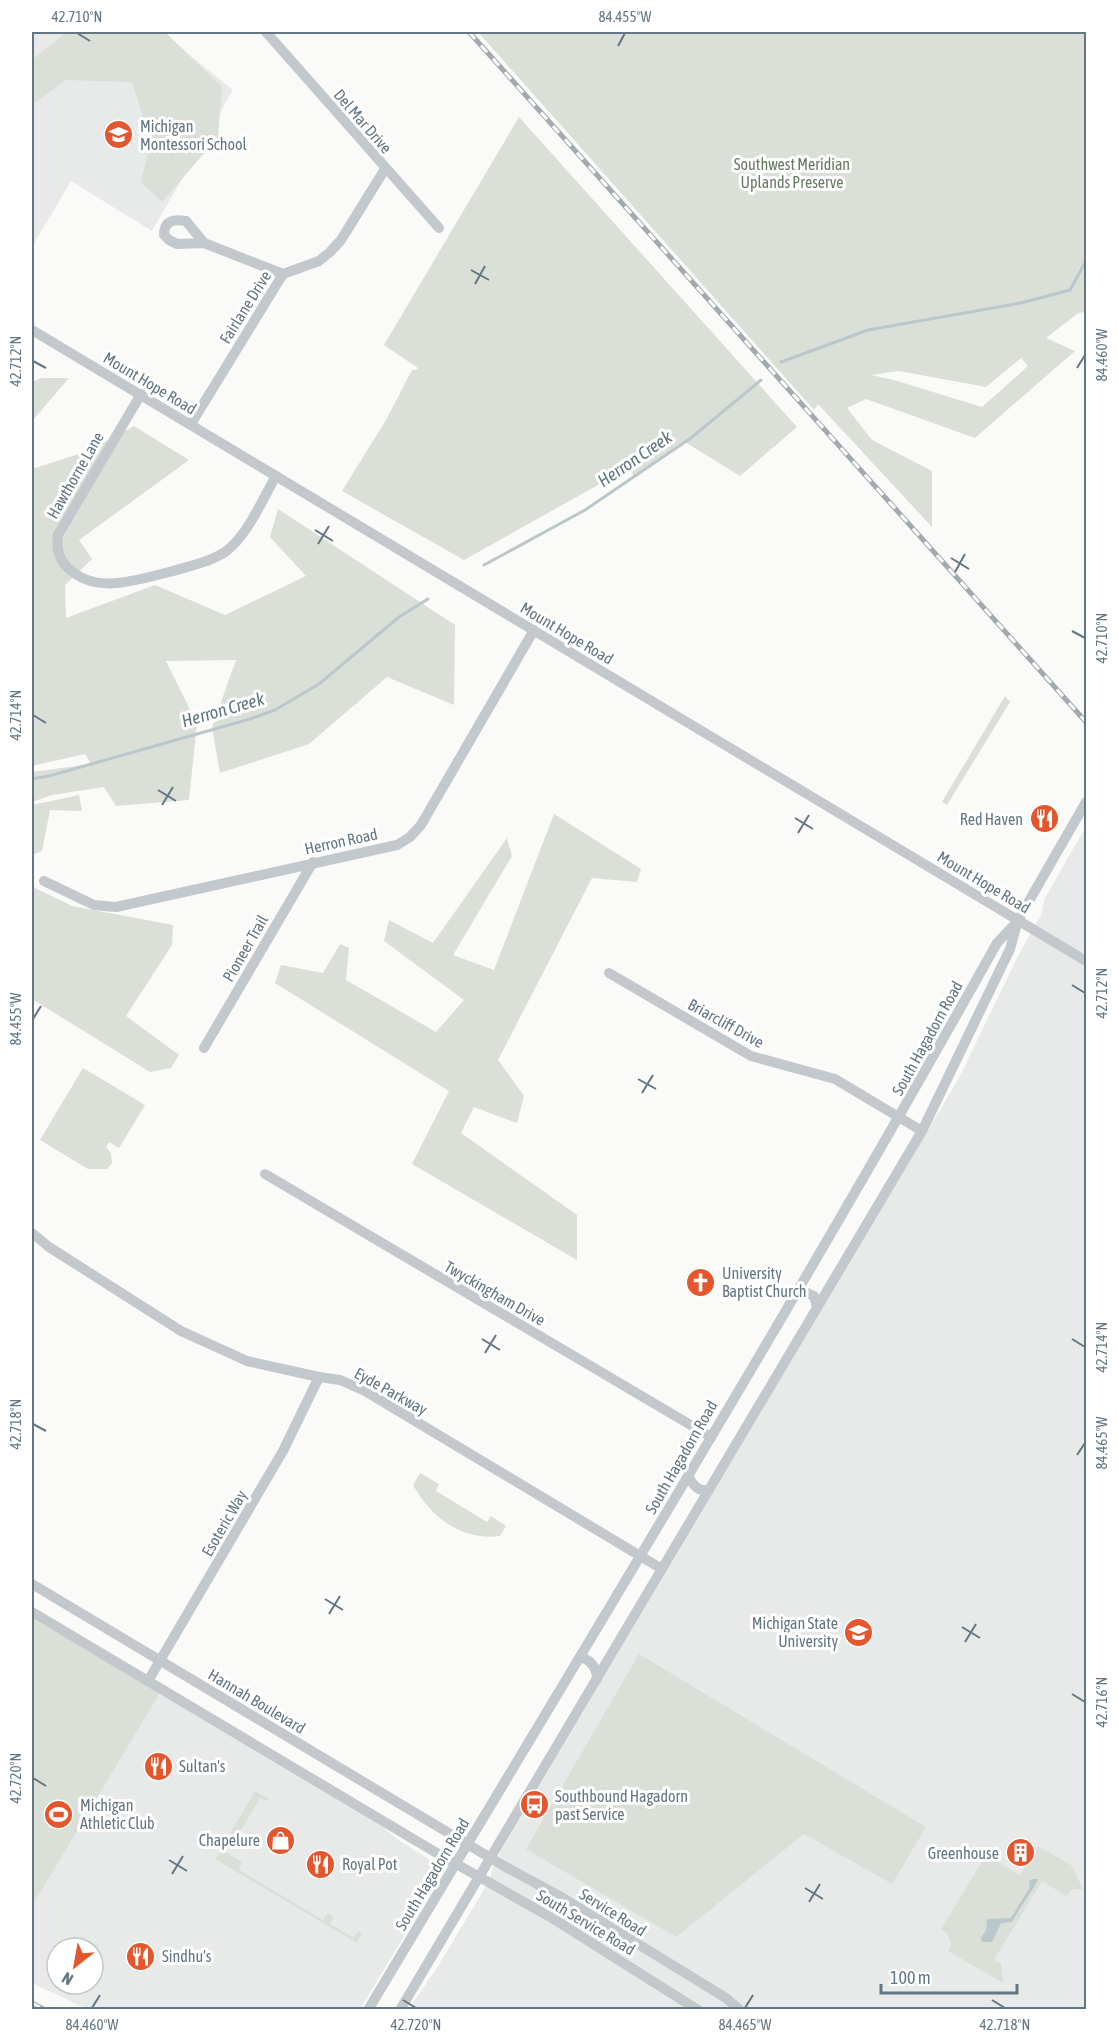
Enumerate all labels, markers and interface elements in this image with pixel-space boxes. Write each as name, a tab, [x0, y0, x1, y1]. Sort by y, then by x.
text: 42.710°N	[52, 8, 102, 25]
text: 84.455°W	[599, 8, 652, 25]
street label: Del Mar Drive	[330, 85, 396, 157]
place label: Michigan Montessori School	[140, 117, 248, 153]
school or university icon: Michigan Montessori School	[103, 119, 135, 151]
park label: Southwest Meridian Uplands Preserve	[734, 155, 850, 192]
street label: Fairlane Drive	[216, 267, 274, 347]
text: 84.460°W	[1093, 328, 1110, 381]
text: 42.712°N	[7, 336, 24, 386]
street label: Mount Hope Road	[100, 348, 200, 419]
water label: Herron Creek	[594, 425, 677, 491]
street label: Hawthorne Lane	[43, 429, 107, 521]
street label: Mount Hope Road	[517, 598, 617, 669]
text: 42.710°N	[1093, 613, 1110, 663]
water label: Herron Creek	[179, 687, 268, 731]
text: 42.714°N	[7, 690, 24, 740]
restaurant icon: Red Haven	[1028, 803, 1060, 835]
place label: Red Haven	[960, 810, 1023, 828]
street label: Herron Road	[303, 825, 379, 857]
street label: Mount Hope Road	[934, 847, 1034, 918]
street label: Pioneer Trail	[219, 911, 272, 984]
text: 42.712°N	[1093, 968, 1110, 1018]
street label: South Hagadorn Road	[888, 978, 967, 1099]
text: 84.455°W	[7, 992, 24, 1045]
street label: Briarcliff Drive	[685, 995, 767, 1051]
street label: Twyckingham Drive	[441, 1257, 548, 1330]
place label: University Baptist Church	[722, 1264, 806, 1301]
church icon: University Baptist Church	[685, 1266, 717, 1298]
text: 42.714°N	[1093, 1322, 1110, 1372]
street label: Eyde Parkway	[351, 1364, 431, 1419]
street label: South Hagadorn Road	[641, 1397, 722, 1517]
text: 42.718°N	[7, 1399, 24, 1449]
text: 84.465°W	[1093, 1416, 1110, 1469]
street label: Esoteric Way	[198, 1486, 251, 1560]
place label: Michigan State University	[752, 1614, 838, 1651]
school or university icon: Michigan State University	[843, 1616, 875, 1648]
street label: Hannah Boulevard	[205, 1665, 309, 1737]
text: 42.716°N	[1093, 1677, 1110, 1727]
restaurant icon: Sultan's	[142, 1750, 174, 1782]
text: 42.720°N	[7, 1753, 24, 1803]
place label: Sultan's	[179, 1757, 226, 1775]
place label: Southbound Hagadorn past Service	[555, 1787, 688, 1824]
bus stop icon: Southbound Hagadorn past Service	[518, 1789, 550, 1821]
place label: Michigan Athletic Club	[80, 1796, 155, 1832]
sports icon: Michigan Athletic Club	[43, 1798, 75, 1830]
street label: South Hagadorn Road	[391, 1815, 473, 1934]
shop icon: Chapelure	[265, 1824, 297, 1856]
place label: Chapelure	[199, 1831, 260, 1850]
building icon: Greenhouse	[1004, 1837, 1036, 1869]
place label: Greenhouse	[928, 1844, 999, 1862]
restaurant icon: Royal Pot	[305, 1848, 337, 1880]
place label: Royal Pot	[342, 1855, 398, 1874]
street label: Service Road	[576, 1885, 650, 1939]
street label: South Service Road	[534, 1886, 638, 1958]
north arrow	[45, 1936, 105, 1996]
restaurant icon: Sindhu's	[125, 1940, 157, 1972]
place label: Sindhu's	[162, 1947, 212, 1965]
scale bar	[881, 1957, 1018, 1995]
text: 100 m	[890, 1967, 931, 1988]
text: N	[59, 1969, 76, 1989]
text: 84.460°W	[66, 2016, 119, 2033]
text: 42.720°N	[391, 2016, 441, 2033]
text: 84.465°W	[719, 2016, 772, 2033]
text: 42.718°N	[980, 2016, 1030, 2033]

